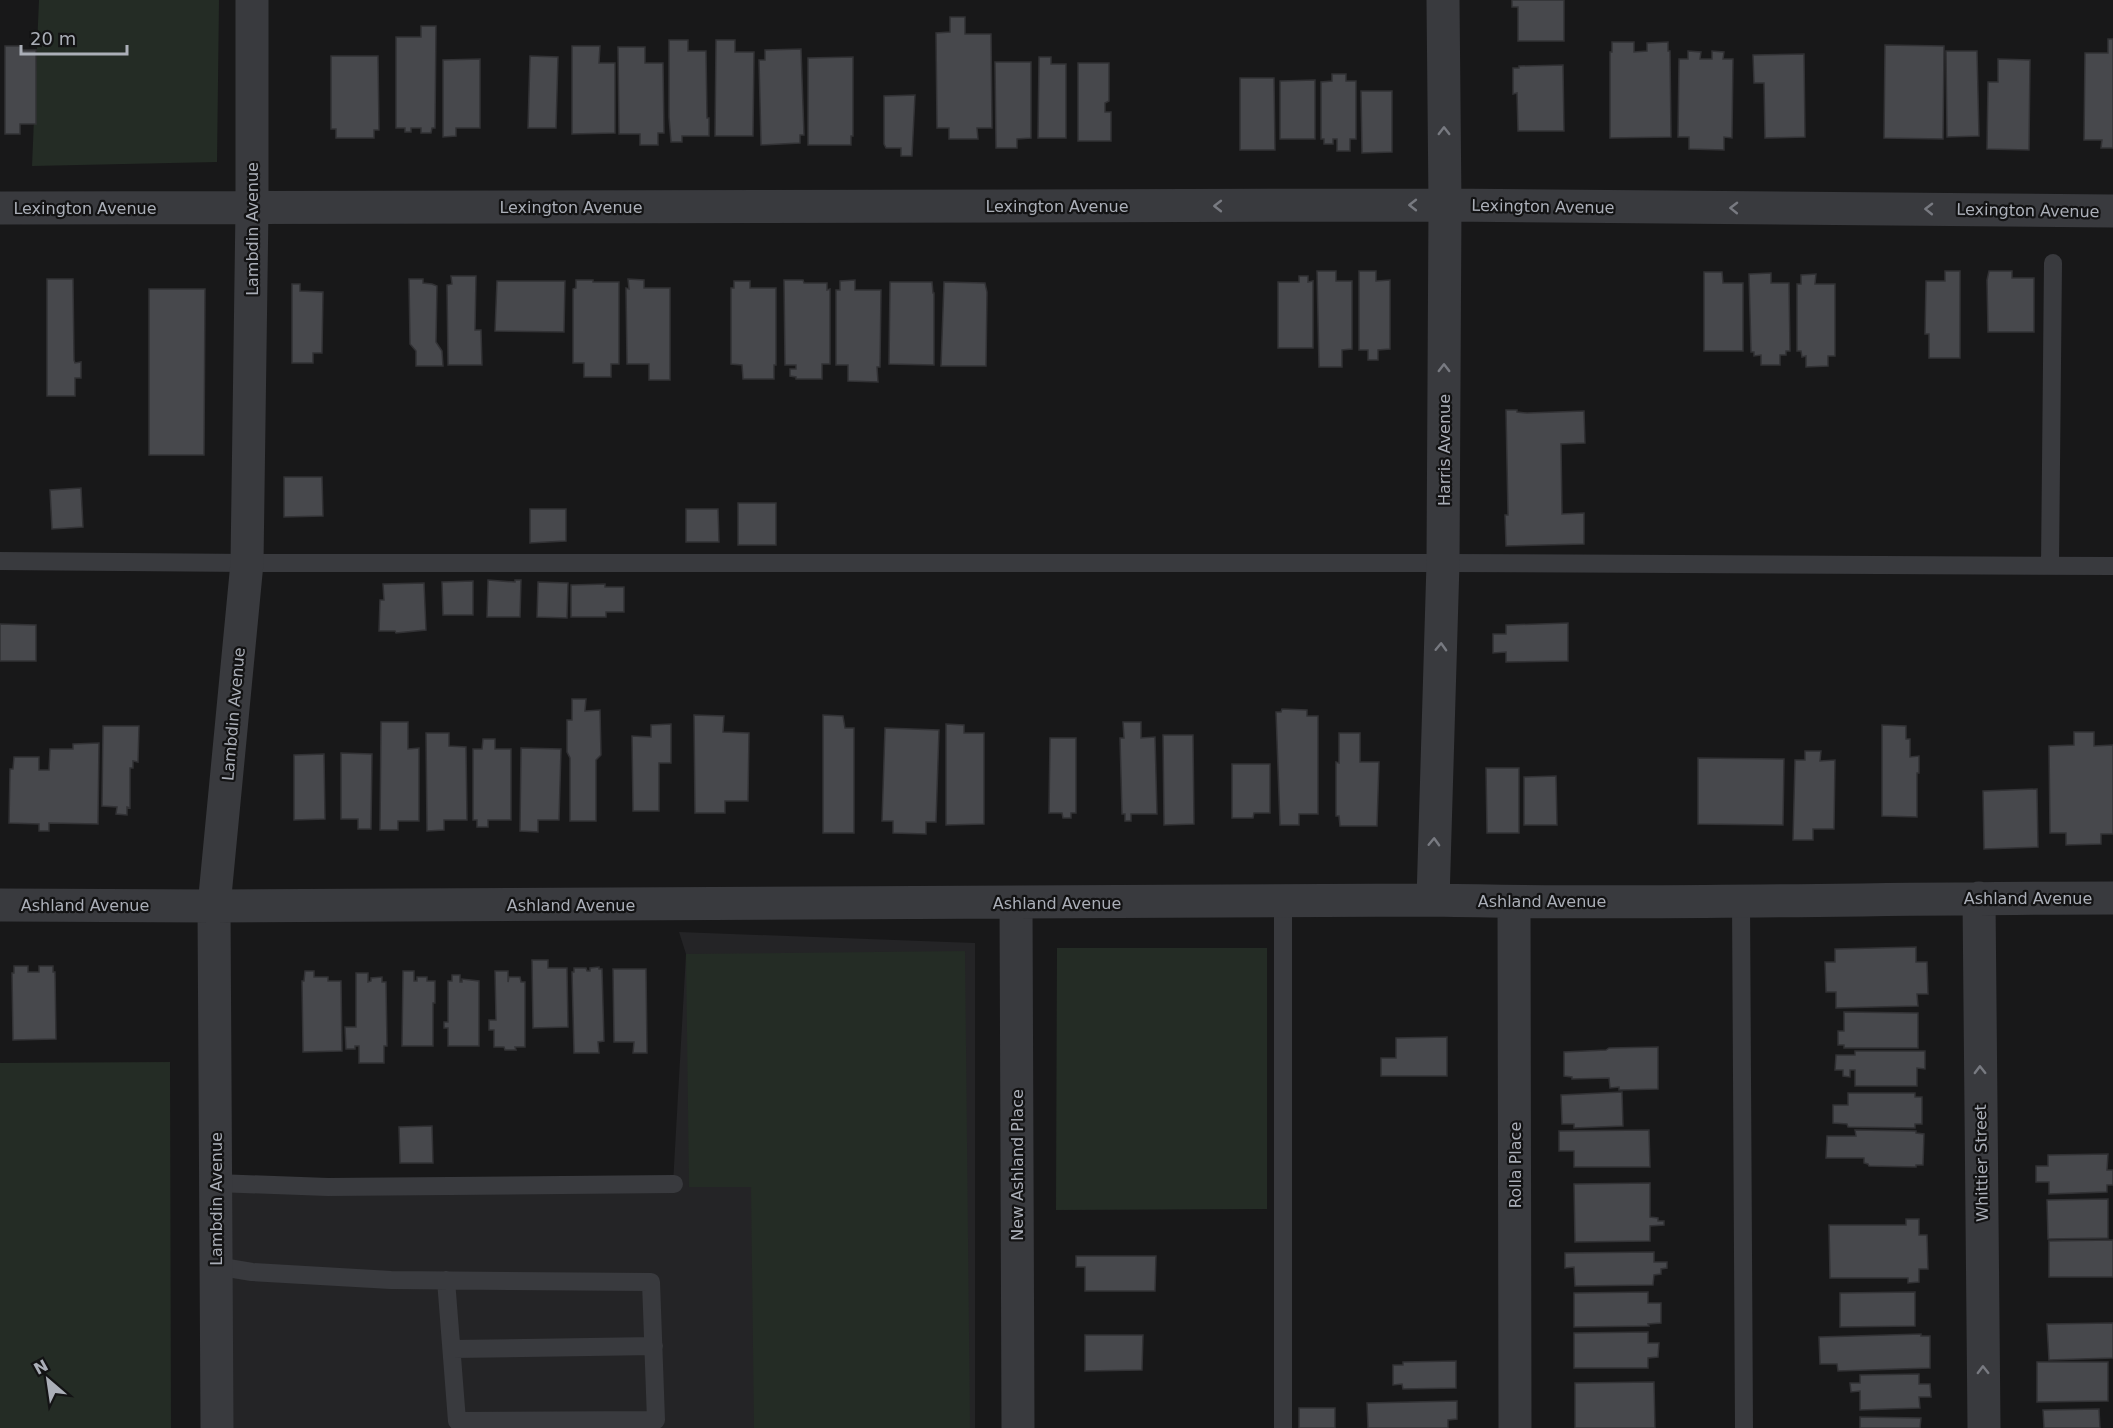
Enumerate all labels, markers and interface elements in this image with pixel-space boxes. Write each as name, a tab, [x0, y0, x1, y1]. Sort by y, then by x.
scale bar	[21, 18, 128, 56]
text: 20 m	[30, 28, 76, 49]
one-way arrow	[1438, 126, 1450, 135]
street label: Lambdin Avenue	[243, 162, 262, 296]
street label: Lexington Avenue	[1471, 196, 1615, 217]
street label: Lexington Avenue	[985, 197, 1129, 216]
street label: Lexington Avenue	[499, 198, 643, 217]
street label: Lexington Avenue	[13, 199, 157, 218]
one-way arrow	[1213, 199, 1222, 212]
one-way arrow	[1408, 199, 1417, 211]
street label: Lexington Avenue	[1956, 200, 2100, 221]
one-way arrow	[1729, 202, 1738, 214]
one-way arrow	[1924, 203, 1933, 216]
one-way arrow	[1438, 363, 1450, 372]
street label: Harris Avenue	[1435, 394, 1454, 506]
one-way arrow	[1434, 642, 1447, 651]
street label: Lambdin Avenue	[218, 647, 249, 781]
one-way arrow	[1428, 837, 1441, 846]
street label: Ashland Avenue	[1964, 889, 2092, 908]
street label: Ashland Avenue	[1478, 892, 1606, 911]
street label: Ashland Avenue	[993, 894, 1121, 913]
street label: Ashland Avenue	[21, 896, 149, 915]
street label: Ashland Avenue	[507, 896, 635, 915]
one-way arrow	[1974, 1065, 1987, 1074]
street label: New Ashland Place	[1008, 1089, 1027, 1241]
street label: Whittier Street	[1971, 1104, 1992, 1222]
street label: Rolla Place	[1506, 1122, 1525, 1208]
street label: Lambdin Avenue	[207, 1132, 226, 1266]
north arrow	[18, 1350, 78, 1410]
text: N	[31, 1356, 51, 1379]
one-way arrow	[1977, 1365, 1989, 1374]

